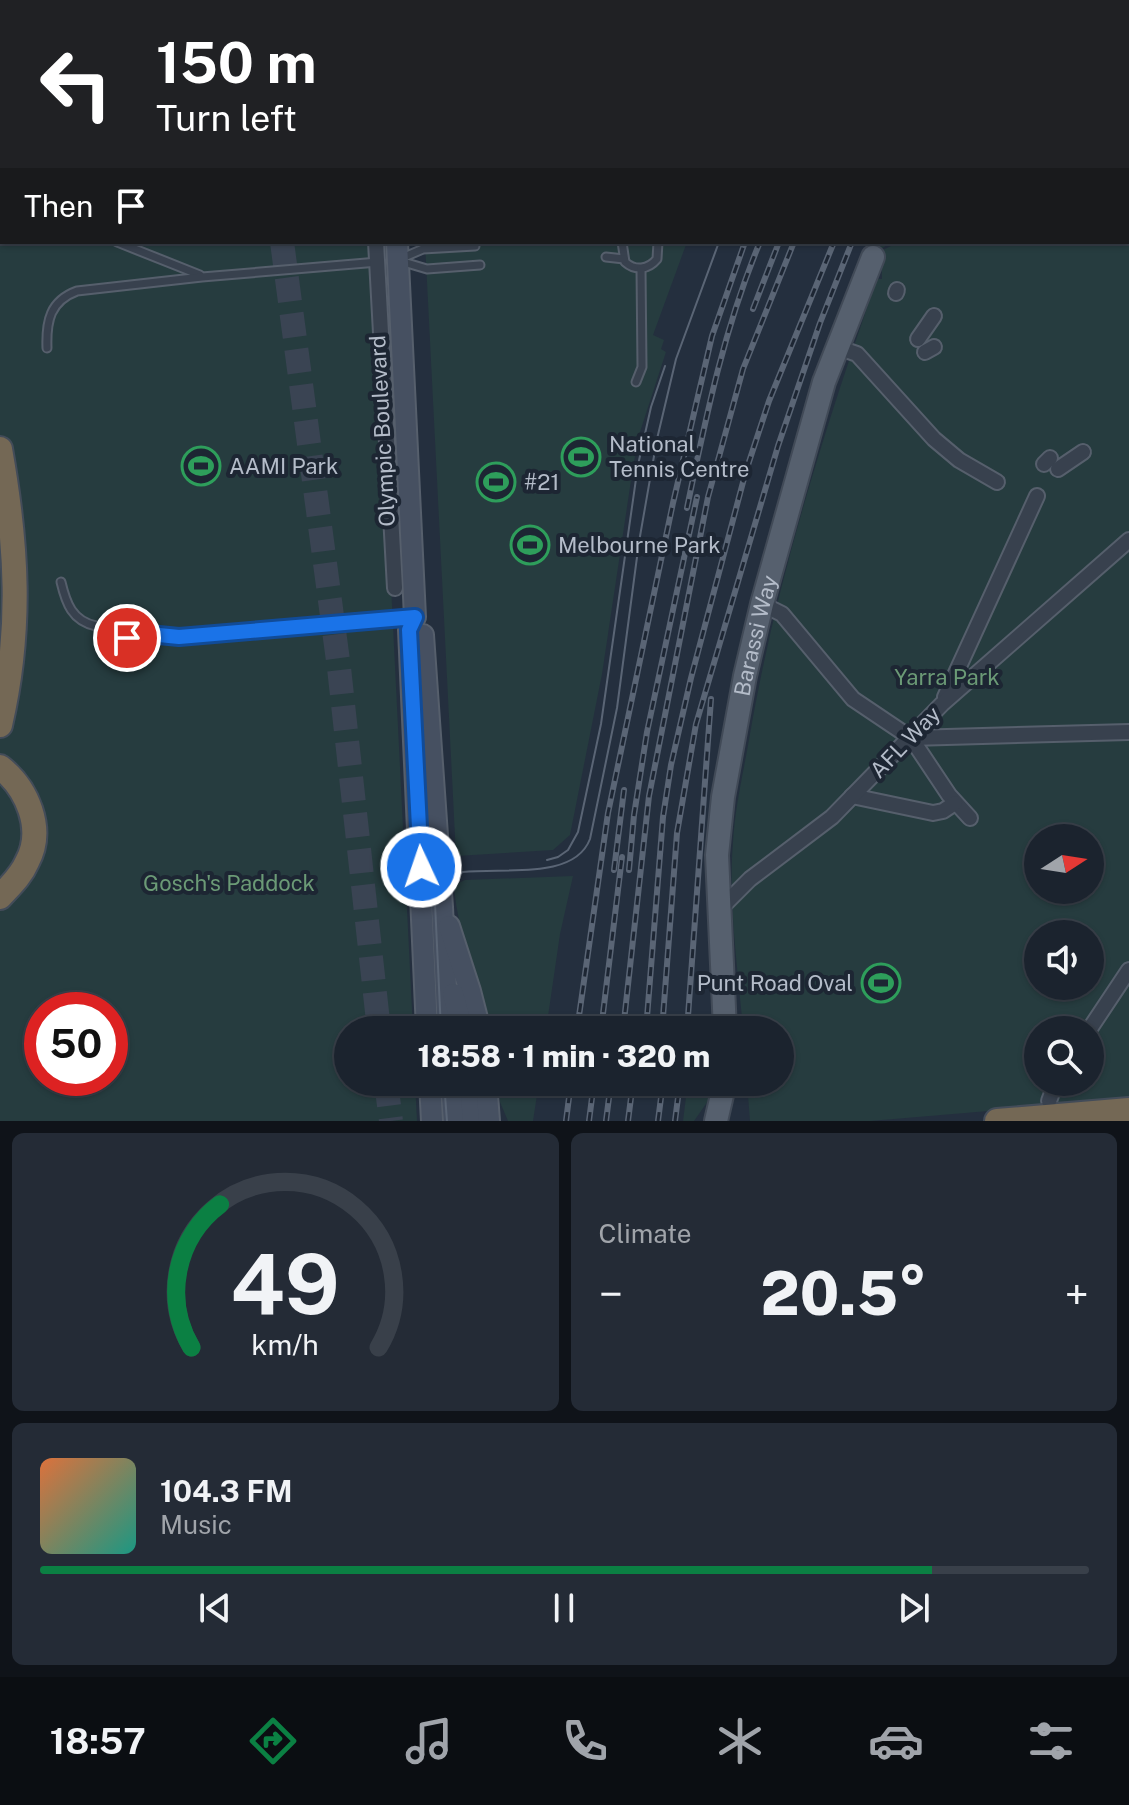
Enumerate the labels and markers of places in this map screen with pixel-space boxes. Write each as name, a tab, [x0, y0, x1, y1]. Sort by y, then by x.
place label: National Tennis Centre	[609, 431, 749, 482]
sports icon: National Tennis Centre	[560, 436, 602, 478]
sports icon: AAMI Park	[180, 445, 222, 487]
place label: AAMI Park	[229, 453, 338, 479]
sports icon: #21	[475, 461, 517, 503]
place label: #21	[524, 469, 559, 495]
sports icon: Melbourne Park	[509, 524, 551, 566]
place label: Melbourne Park	[558, 532, 721, 558]
pin	[93, 604, 161, 672]
sports icon: Punt Road Oval	[860, 962, 902, 1004]
place label: Punt Road Oval	[697, 970, 853, 996]

